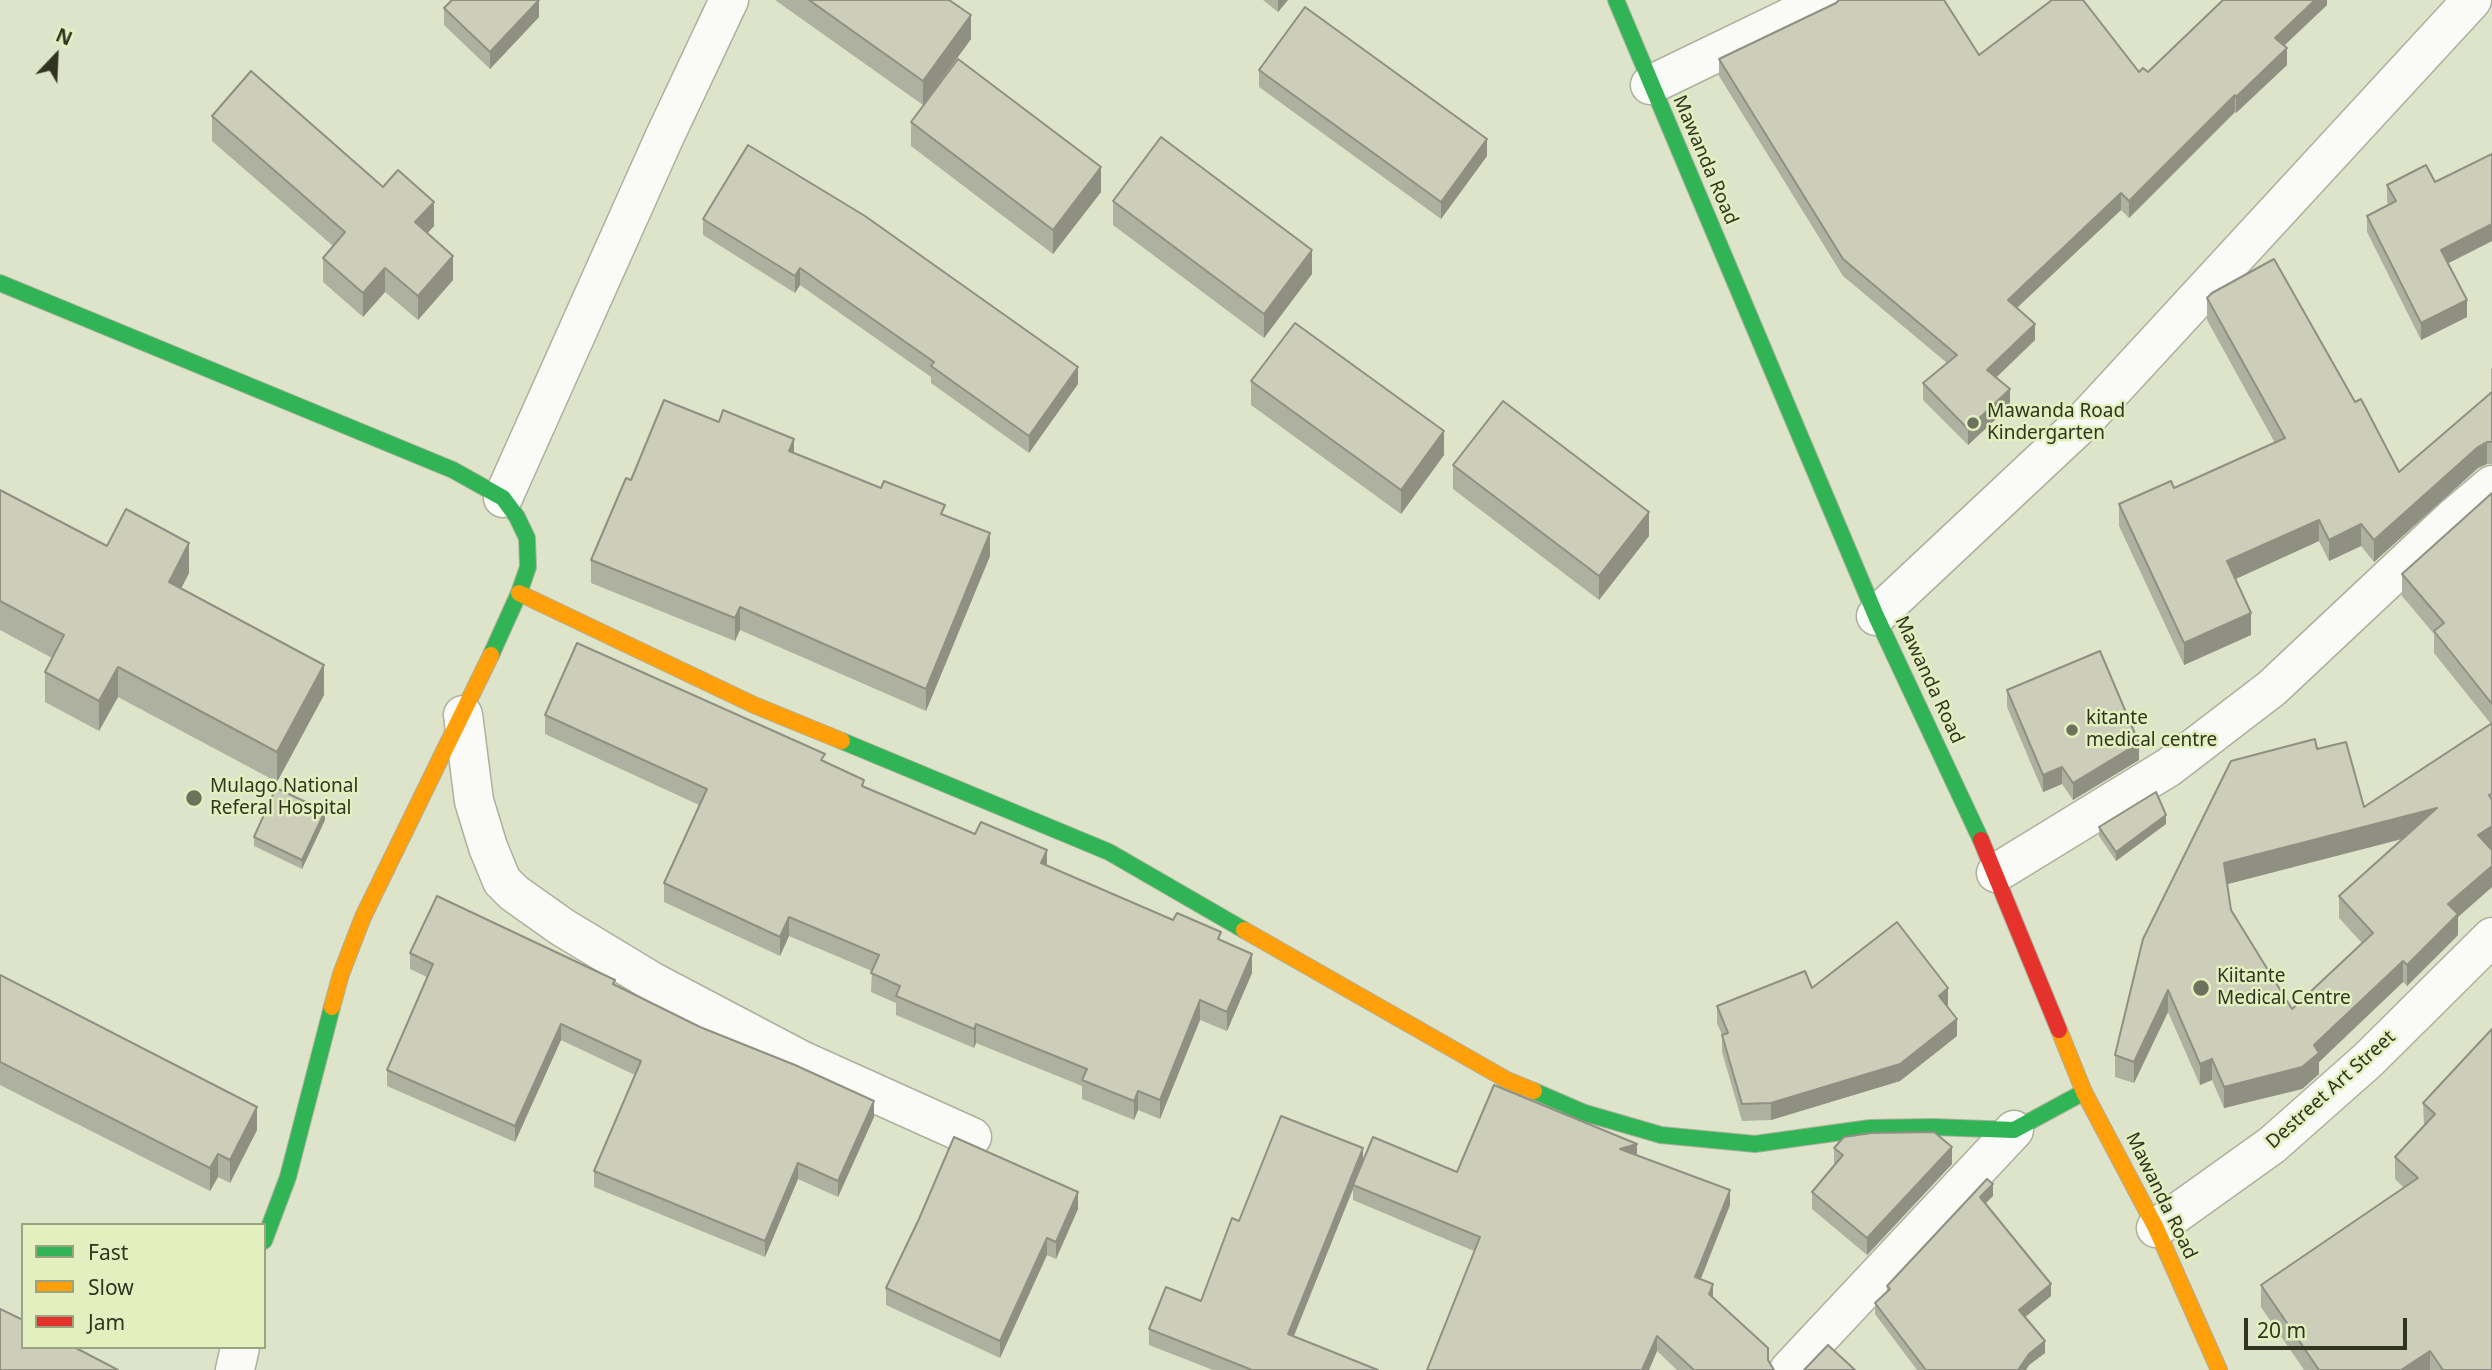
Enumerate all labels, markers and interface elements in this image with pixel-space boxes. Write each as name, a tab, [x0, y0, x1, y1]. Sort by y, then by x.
north arrow	[21, 21, 91, 91]
text: N	[52, 22, 76, 52]
street label: Mawanda Road	[1668, 92, 1742, 228]
place label: Mawanda Road Kindergarten	[1987, 401, 2125, 445]
marker: Mawanda Road Kindergarten	[1965, 415, 1981, 431]
street label: Mawanda Road	[1889, 613, 1969, 747]
place label: kitante medical centre	[2086, 708, 2217, 752]
marker: kitante medical centre	[2064, 722, 2080, 738]
place label: Mulago National Referal Hospital	[210, 776, 358, 820]
marker: Mulago National Referal Hospital	[184, 788, 204, 808]
place label: Kiitante Medical Centre	[2217, 966, 2351, 1010]
marker: Kiitante Medical Centre	[2191, 978, 2211, 998]
street label: Destreet Art Street	[2262, 1026, 2400, 1154]
street label: Mawanda Road	[2120, 1129, 2202, 1263]
legend	[21, 1223, 266, 1349]
text: Fast	[88, 1238, 128, 1266]
text: Slow	[88, 1273, 134, 1301]
scale bar	[2247, 1304, 2410, 1348]
text: Jam	[88, 1308, 125, 1336]
text: 20 m	[2257, 1316, 2306, 1344]

